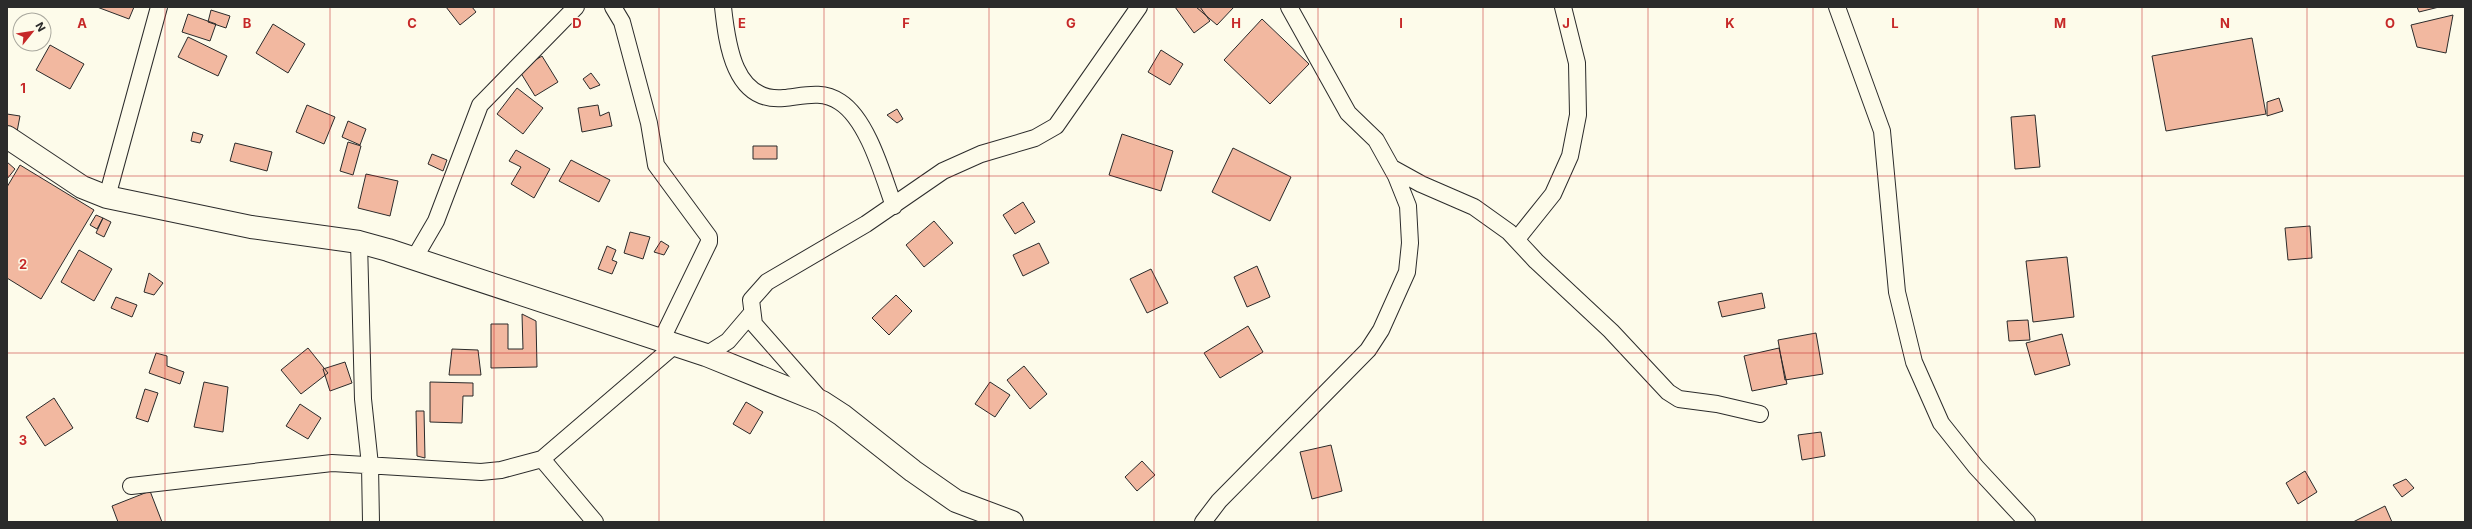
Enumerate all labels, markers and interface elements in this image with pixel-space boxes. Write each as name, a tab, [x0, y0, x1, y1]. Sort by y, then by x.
north arrow	[12, 12, 52, 52]
text: A	[77, 15, 87, 31]
text: B	[243, 15, 252, 31]
text: C	[407, 15, 417, 31]
text: D	[572, 15, 582, 31]
text: E	[738, 15, 746, 31]
text: F	[902, 15, 910, 31]
text: G	[1066, 15, 1076, 31]
text: H	[1231, 15, 1241, 31]
text: I	[1399, 15, 1403, 31]
text: J	[1562, 15, 1570, 31]
text: K	[1725, 15, 1735, 31]
text: L	[1891, 15, 1899, 31]
text: M	[2054, 15, 2066, 31]
text: N	[2220, 15, 2230, 31]
text: O	[2385, 15, 2395, 31]
text: N	[33, 20, 49, 34]
text: 1	[20, 80, 26, 96]
text: 2	[19, 256, 27, 272]
text: 3	[19, 432, 27, 448]

